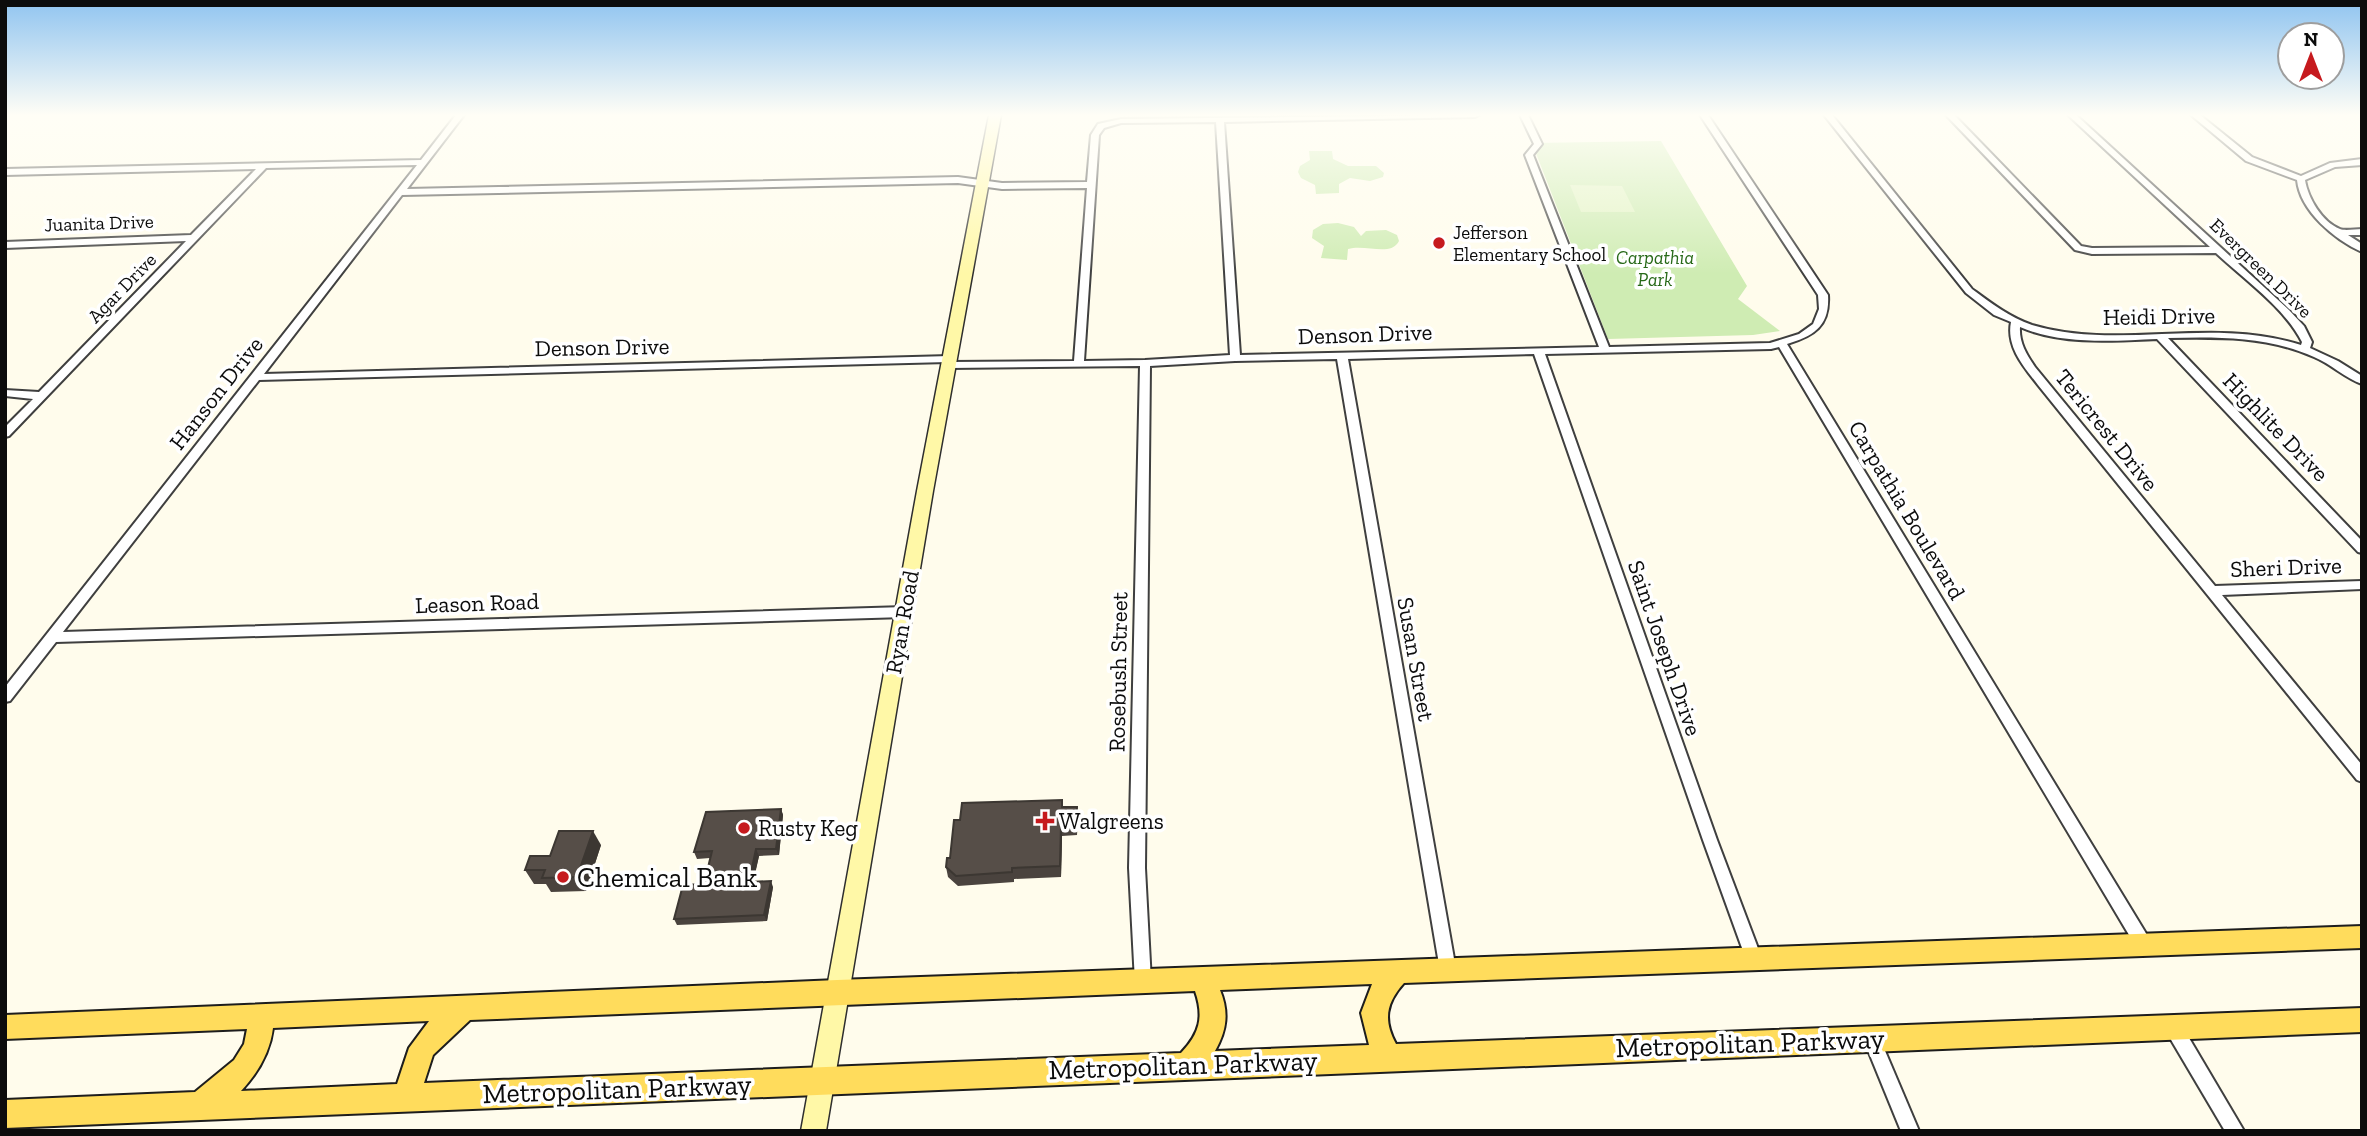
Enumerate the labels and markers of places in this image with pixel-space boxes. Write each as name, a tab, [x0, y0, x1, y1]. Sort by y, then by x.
place label: Jefferson Elementary School	[1453, 221, 1606, 266]
marker: Jefferson Elementary School	[1431, 235, 1447, 251]
place label: Walgreens	[1059, 807, 1164, 835]
marker: Walgreens	[1037, 813, 1053, 829]
place label: Rusty Keg	[758, 814, 858, 842]
marker: Rusty Keg	[736, 820, 752, 836]
place label: Chemical Bank	[577, 861, 758, 894]
marker: Chemical Bank	[555, 869, 571, 885]

